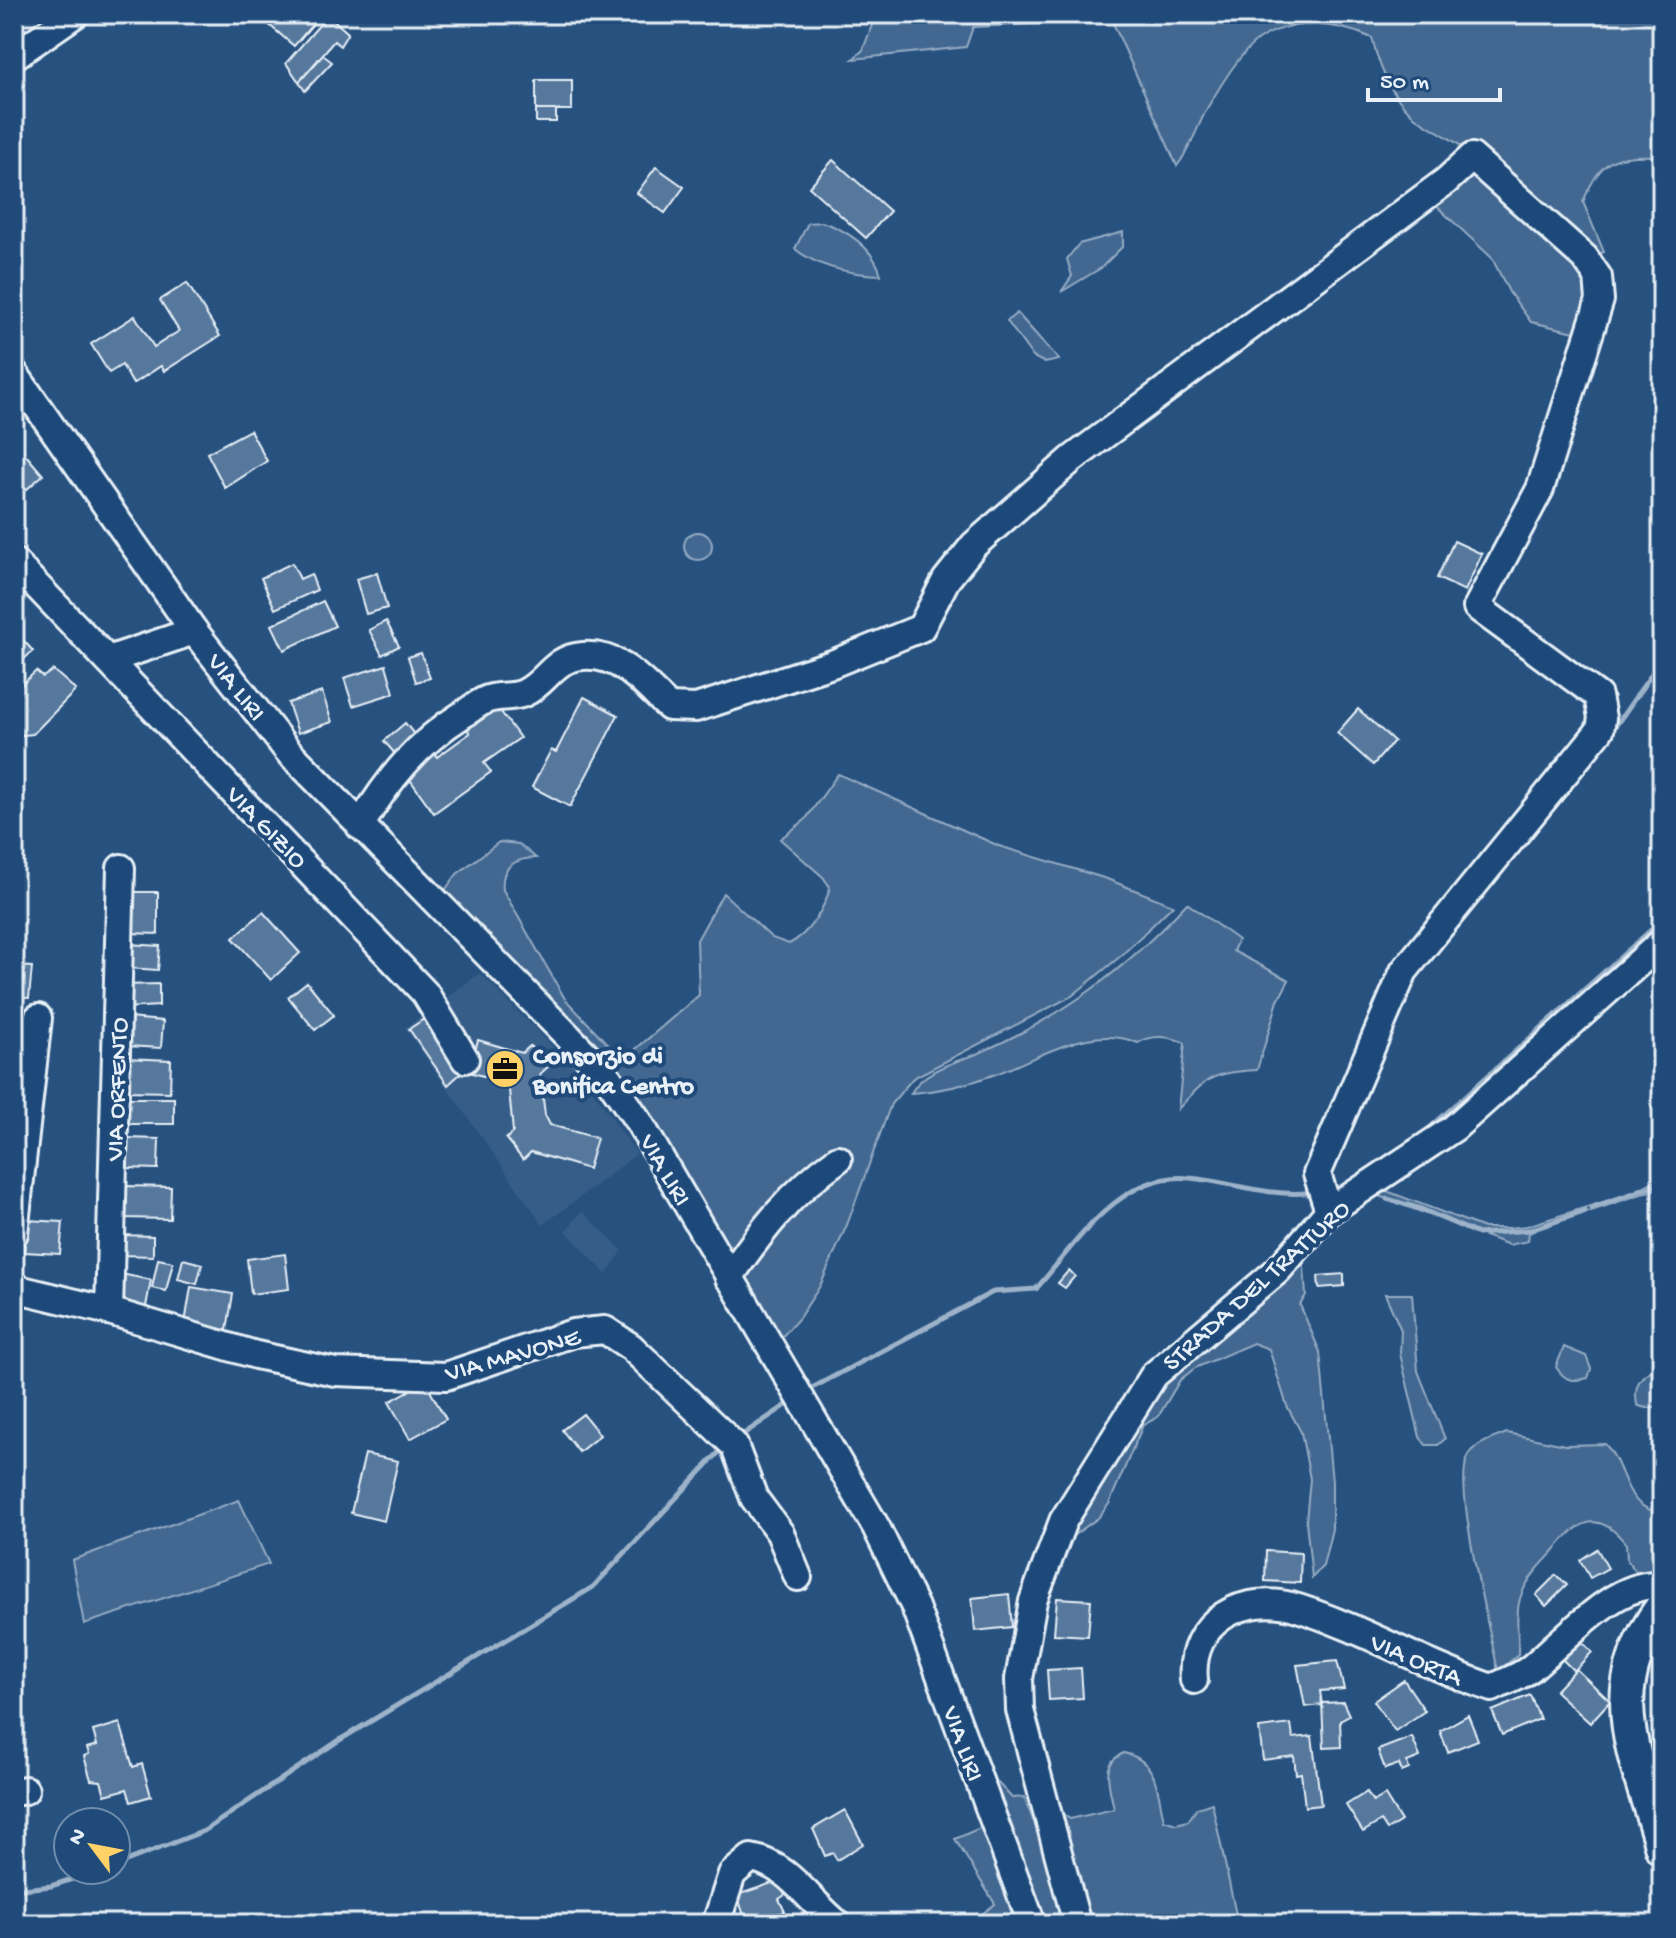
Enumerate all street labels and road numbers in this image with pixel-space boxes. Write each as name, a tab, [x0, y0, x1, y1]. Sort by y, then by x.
street label: VIA LIRI	[198, 648, 271, 729]
street label: VIA GIZIO	[217, 780, 312, 877]
street label: VIA ORFENTO	[101, 1017, 138, 1162]
street label: VIA LIRI	[630, 1129, 696, 1213]
street label: STRADA DEL TRATTURO	[1158, 1195, 1358, 1380]
street label: VIA MAVONE	[441, 1323, 585, 1392]
street label: VIA ORTA	[1364, 1629, 1467, 1696]
street label: VIA LIRI	[933, 1702, 989, 1786]

